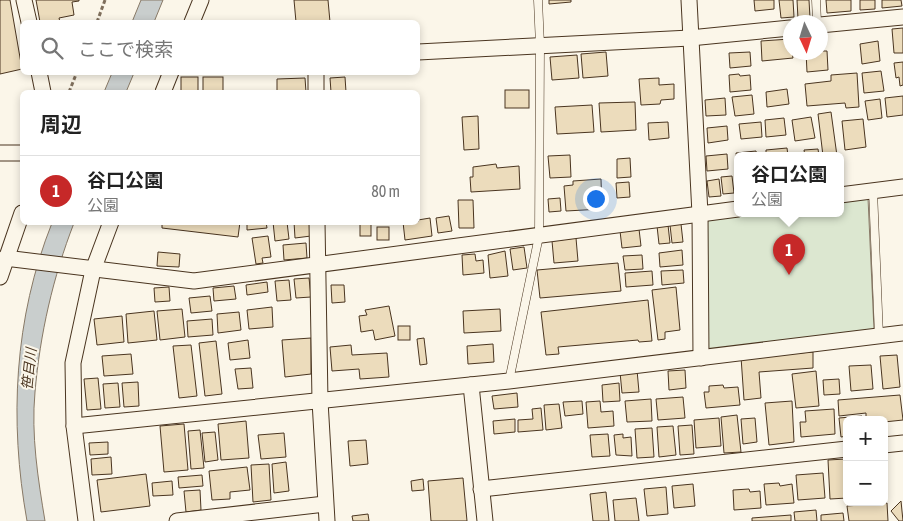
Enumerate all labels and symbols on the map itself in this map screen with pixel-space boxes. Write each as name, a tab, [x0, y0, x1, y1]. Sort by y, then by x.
north arrow	[783, 15, 828, 60]
your location	[583, 186, 609, 212]
pin: 1	[773, 234, 805, 275]
water label: 笹目川	[19, 345, 39, 391]

